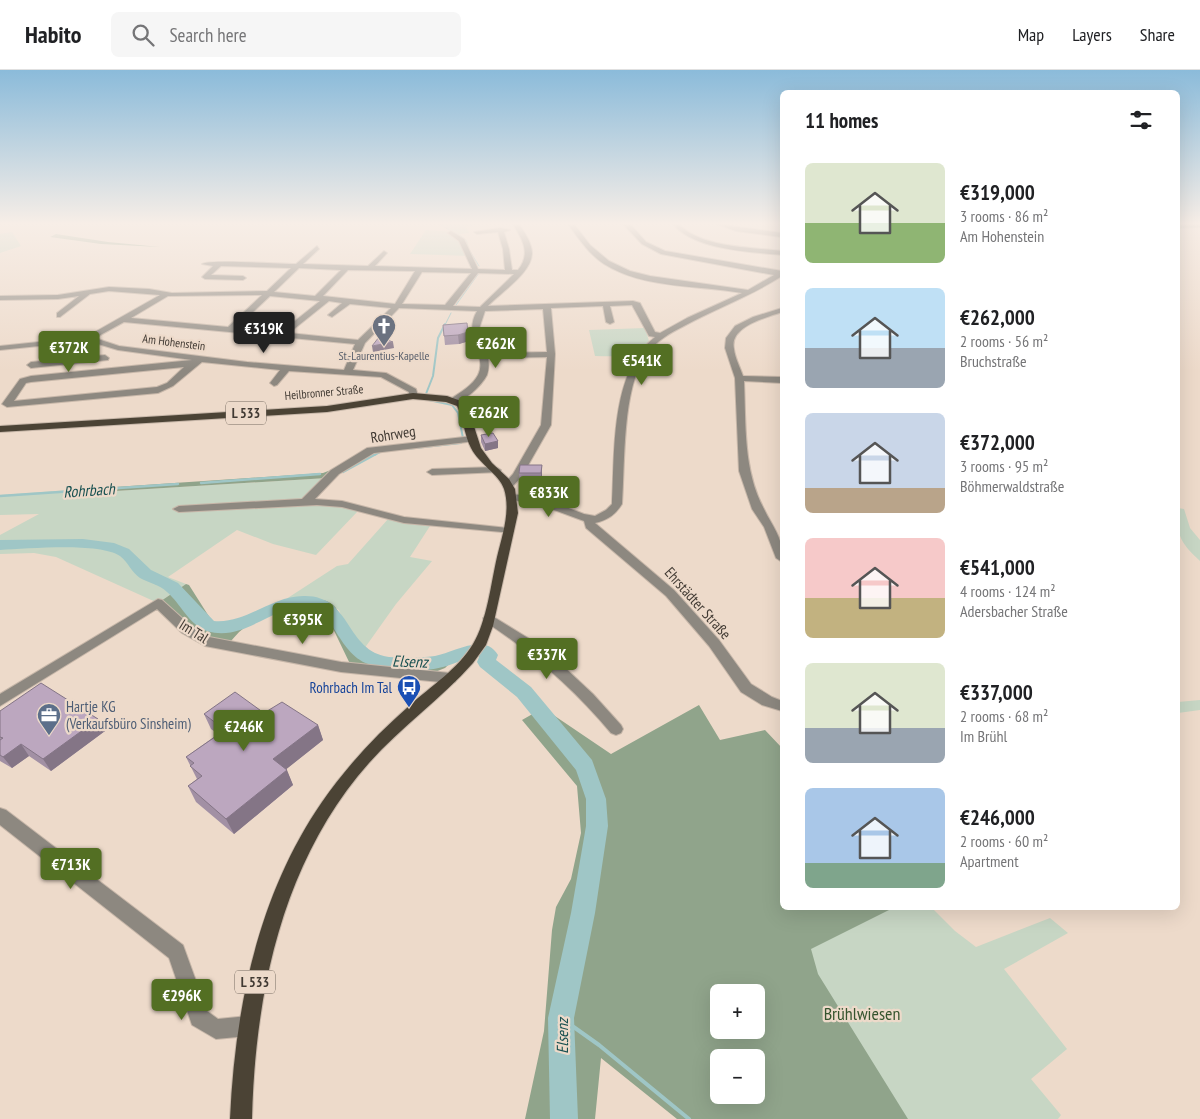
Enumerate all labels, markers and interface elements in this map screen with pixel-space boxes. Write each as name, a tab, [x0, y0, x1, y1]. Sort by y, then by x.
search box	[111, 12, 461, 57]
text: Habito	[25, 19, 81, 50]
icon: search	[129, 21, 157, 49]
text: Search here	[169, 23, 247, 47]
text: Map	[1018, 23, 1044, 46]
text: Layers	[1072, 23, 1112, 46]
text: Share	[1140, 23, 1175, 46]
icon: filters	[1127, 106, 1155, 134]
text: 11 homes	[805, 107, 878, 134]
text: €319,000	[960, 179, 1035, 206]
icon: home	[845, 183, 905, 243]
text: 3 rooms · 86 m²	[960, 206, 1048, 226]
text: Am Hohenstein	[960, 226, 1044, 246]
text: €262,000	[960, 304, 1035, 331]
icon: home	[845, 308, 905, 368]
pin: €319K	[229, 312, 299, 354]
church icon: St.-Laurentius-Kapelle	[371, 313, 397, 347]
text: €319K	[245, 318, 283, 338]
pin: €262K	[461, 326, 531, 369]
pin: €372K	[34, 330, 104, 373]
street label: Am Hohenstein	[142, 331, 206, 353]
text: 2 rooms · 56 m²	[960, 331, 1048, 351]
text: €262K	[477, 333, 515, 353]
text: €372K	[50, 337, 88, 357]
pin: €541K	[607, 344, 677, 386]
place label: St.-Laurentius-Kapelle	[338, 348, 430, 363]
text: €541K	[623, 350, 661, 370]
text: Bruchstraße	[960, 351, 1027, 371]
street label: Heilbronner Straße	[284, 381, 364, 403]
pin: €262K	[454, 396, 524, 438]
road number: L 533	[226, 402, 266, 424]
text: €262K	[470, 402, 508, 422]
street label: Rohrweg	[369, 421, 417, 447]
text: €372,000	[960, 429, 1035, 456]
icon: home	[845, 433, 905, 493]
text: 3 rooms · 95 m²	[960, 456, 1048, 476]
pin: €833K	[514, 476, 584, 518]
text: Böhmerwaldstraße	[960, 476, 1064, 496]
water label: Rohrbach	[63, 478, 116, 502]
text: €833K	[530, 482, 568, 502]
text: €541,000	[960, 554, 1035, 581]
icon: home	[845, 558, 905, 618]
street label: Ehrstädter Straße	[661, 563, 735, 643]
text: 4 rooms · 124 m²	[960, 581, 1056, 601]
text: Adersbacher Straße	[960, 601, 1068, 621]
pin: €395K	[268, 602, 338, 645]
text: €395K	[284, 609, 322, 629]
street label: Im Tal	[176, 615, 213, 648]
pin: €337K	[512, 638, 582, 680]
text: €337K	[528, 644, 566, 664]
water label: Elsenz	[392, 650, 430, 672]
bus stop icon: Rohrbach Im Tal	[396, 674, 422, 708]
place label: Rohrbach Im Tal	[310, 678, 392, 697]
text: €337,000	[960, 679, 1033, 706]
icon: home	[845, 683, 905, 743]
place label: Hartje KG (Verkaufsbüro Sinsheim)	[66, 697, 191, 733]
office icon: Hartje KG (Verkaufsbüro Sinsheim)	[36, 702, 62, 736]
text: 2 rooms · 68 m²	[960, 706, 1048, 726]
pin: €246K	[209, 710, 279, 752]
text: €246K	[225, 716, 263, 736]
text: Im Brühl	[960, 726, 1007, 746]
text: €246,000	[960, 804, 1035, 831]
icon: home	[845, 808, 905, 868]
text: 2 rooms · 60 m²	[960, 831, 1048, 851]
pin: €713K	[36, 848, 106, 890]
text: Apartment	[960, 851, 1019, 871]
text: €713K	[52, 854, 90, 874]
road number: L 533	[235, 970, 275, 994]
pin: €296K	[147, 978, 217, 1021]
map controls	[710, 984, 765, 1104]
button: +	[710, 984, 765, 1039]
text: €296K	[163, 985, 201, 1005]
park label: Brühlwiesen	[824, 1002, 900, 1025]
water label: Elsenz	[552, 1016, 572, 1054]
button: −	[710, 1049, 765, 1104]

